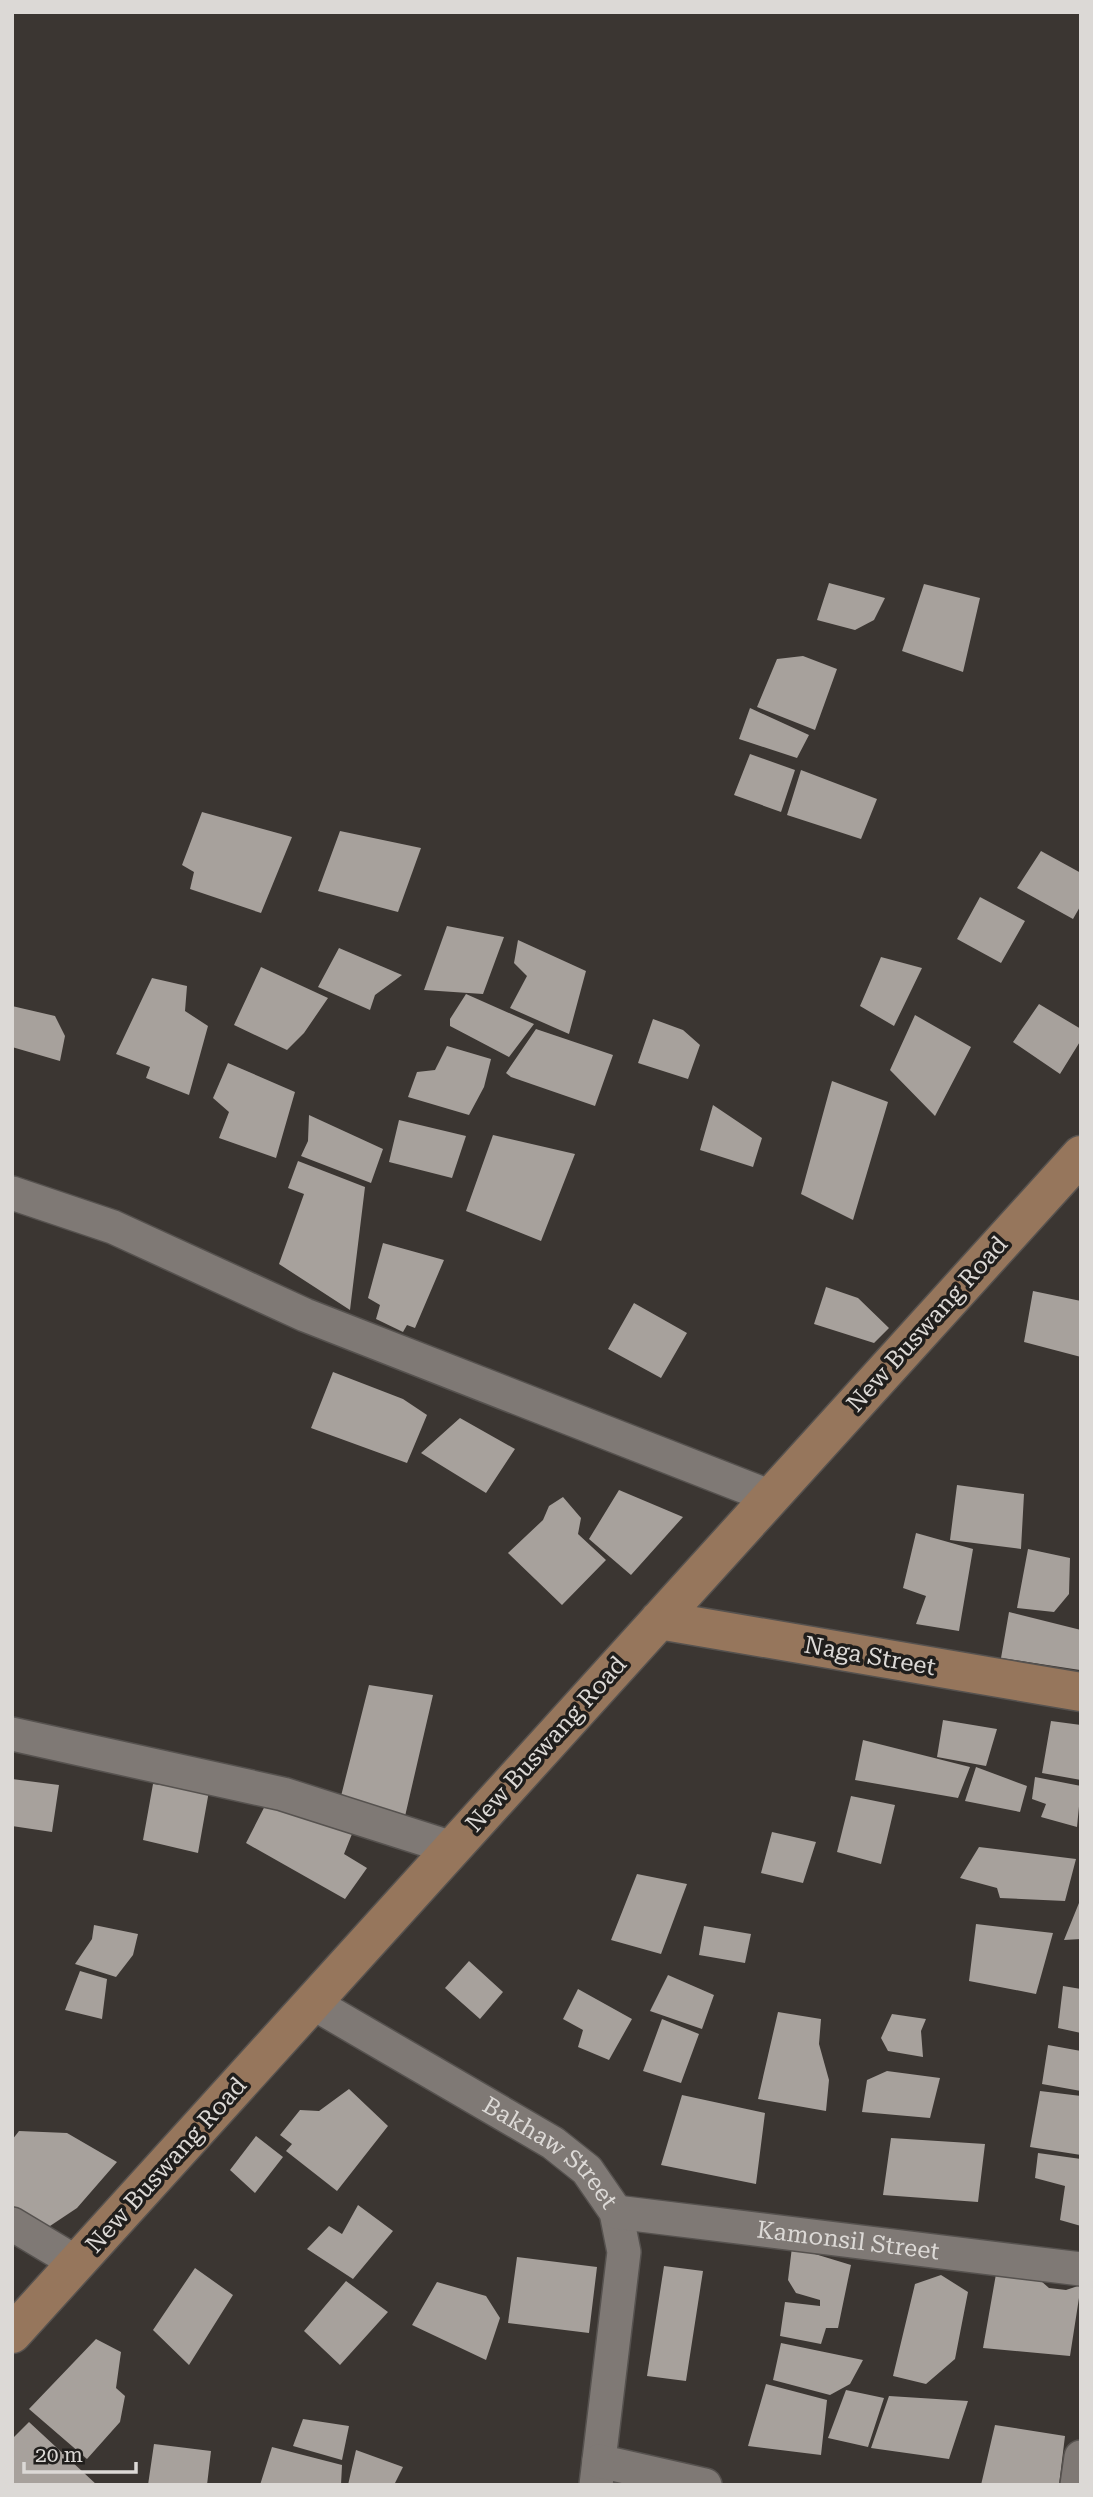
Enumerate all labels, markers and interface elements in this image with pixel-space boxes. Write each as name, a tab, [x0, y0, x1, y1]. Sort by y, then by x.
street label: New Buswang Road	[841, 1230, 1013, 1418]
street label: Naga Street	[802, 1631, 938, 1681]
street label: New Buswang Road	[460, 1650, 632, 1838]
street label: New Buswang Road	[80, 2071, 252, 2259]
street label: Bakhaw Street	[478, 2091, 624, 2214]
street label: Kamonsil Street	[755, 2215, 941, 2266]
scale bar	[24, 2430, 136, 2474]
text: 20 m	[35, 2443, 83, 2467]

